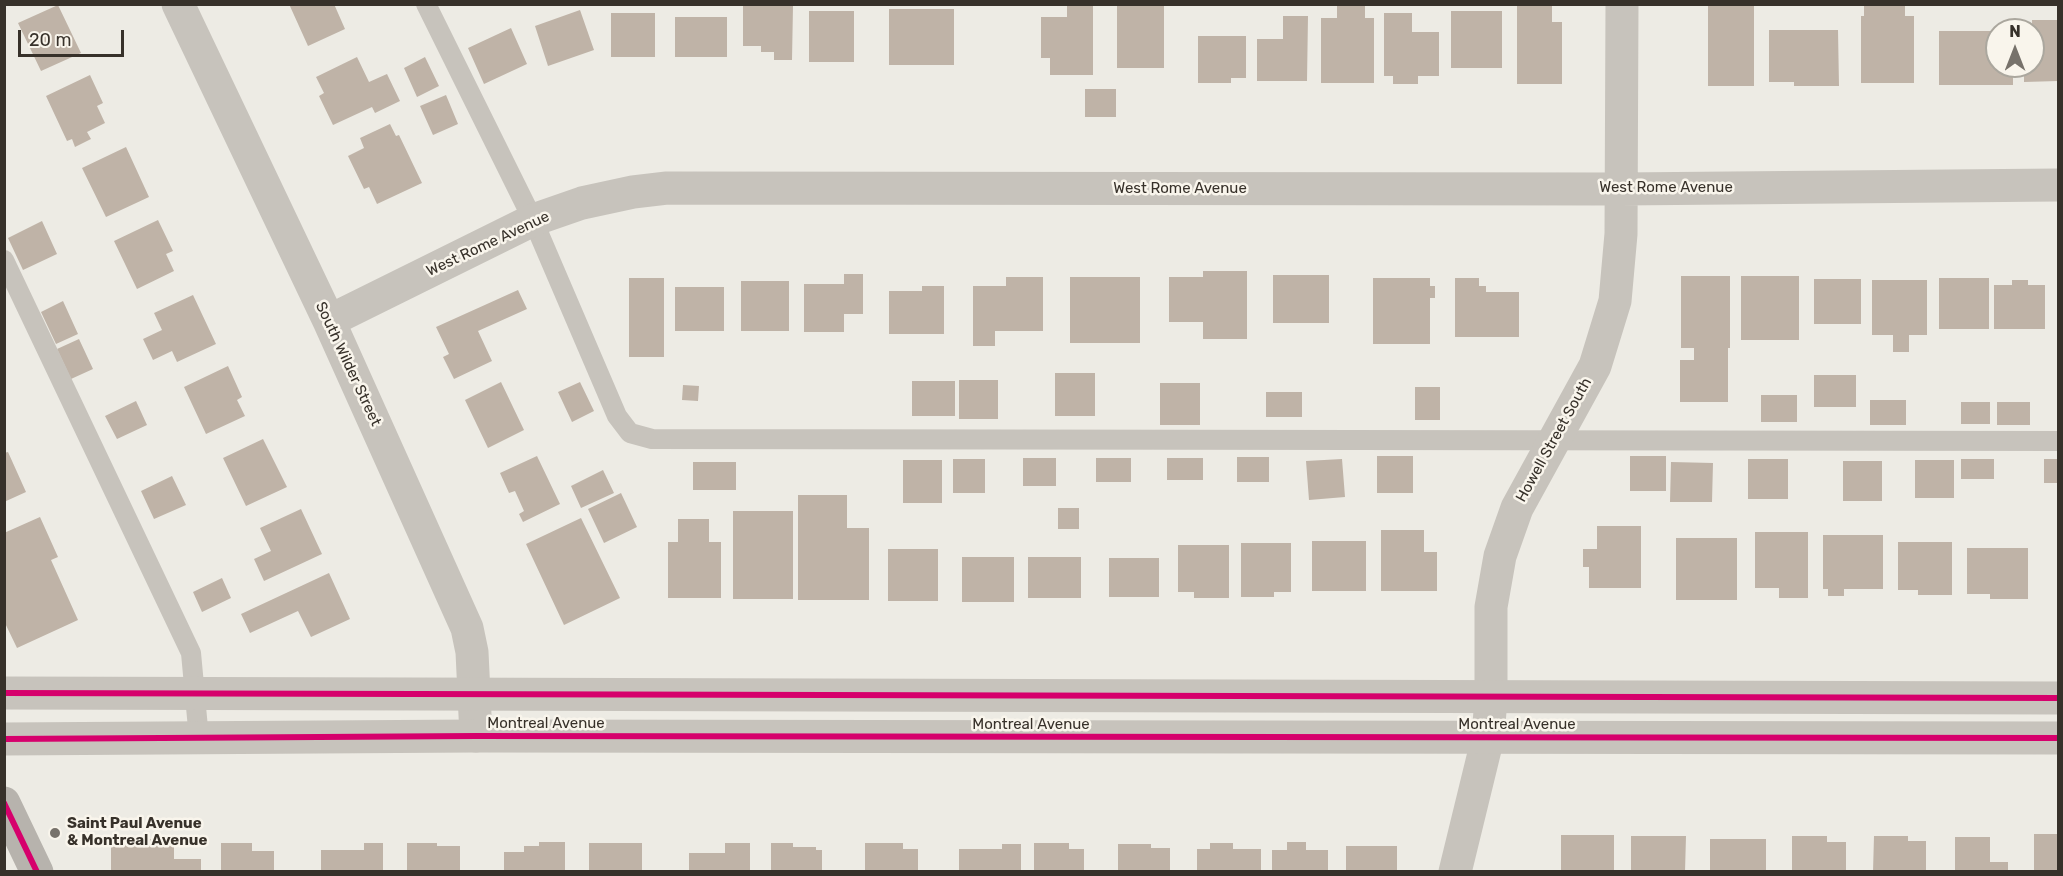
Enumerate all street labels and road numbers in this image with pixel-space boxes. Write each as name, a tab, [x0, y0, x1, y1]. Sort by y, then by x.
street label: West Rome Avenue	[1599, 179, 1733, 197]
street label: West Rome Avenue	[1113, 180, 1247, 198]
street label: West Rome Avenue	[424, 208, 552, 280]
street label: South Wilder Street	[311, 299, 385, 429]
street label: Howell Street South	[1512, 375, 1596, 505]
street label: Montreal Avenue	[487, 715, 605, 733]
street label: Montreal Avenue	[972, 716, 1090, 734]
street label: Montreal Avenue	[1458, 716, 1576, 734]

